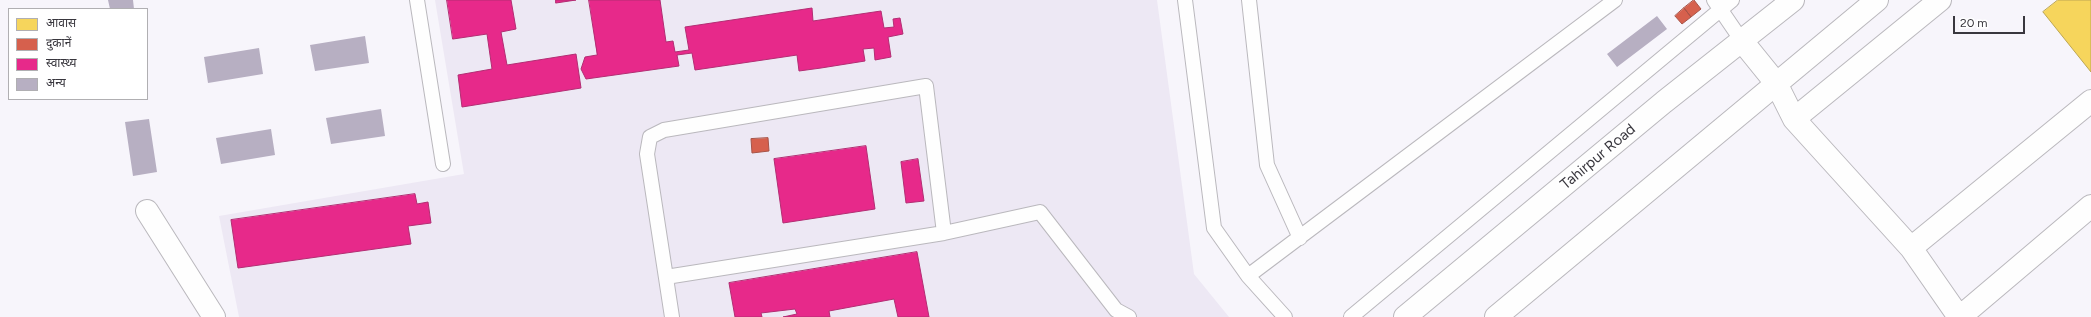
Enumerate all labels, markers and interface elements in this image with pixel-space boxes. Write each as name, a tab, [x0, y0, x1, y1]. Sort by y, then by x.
legend	[8, 8, 148, 100]
scale bar	[1955, 8, 2027, 34]
text: आवास	[46, 16, 76, 30]
text: 20 m	[1960, 16, 1988, 30]
text: दुकानें	[46, 36, 71, 50]
text: स्वास्थ्य	[46, 56, 76, 70]
text: अन्य	[46, 76, 66, 90]
street label: Tahirpur Road	[1557, 120, 1639, 194]

